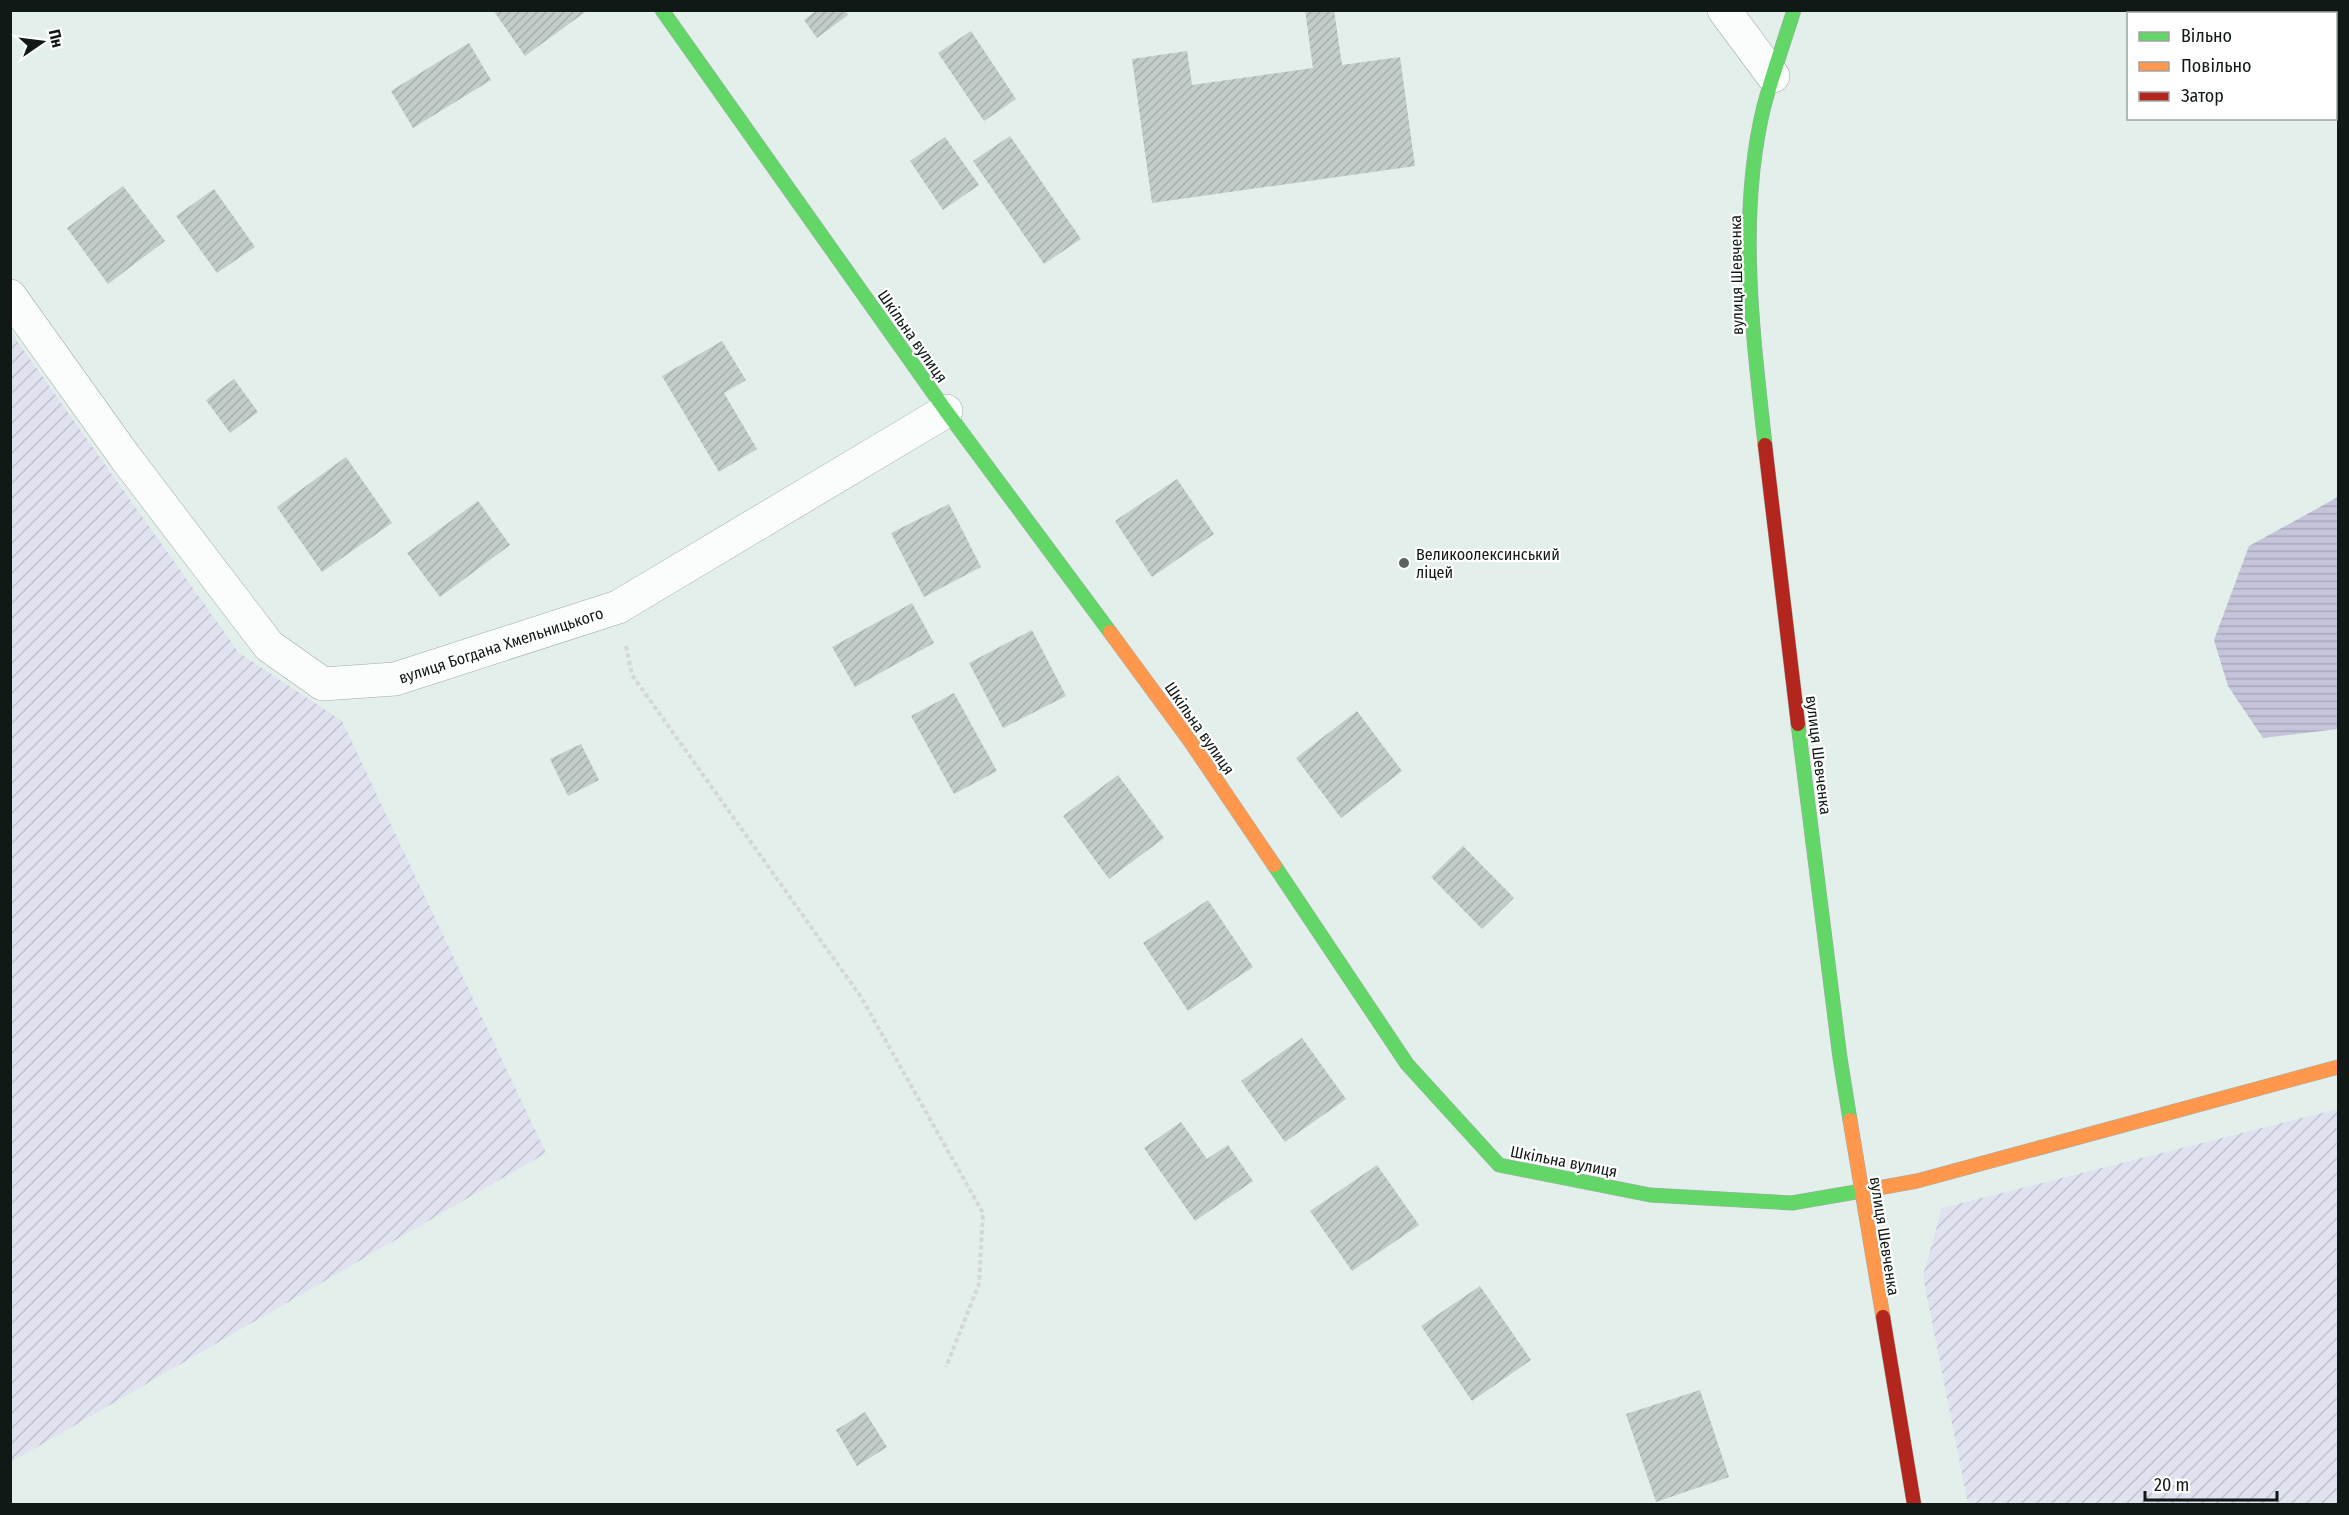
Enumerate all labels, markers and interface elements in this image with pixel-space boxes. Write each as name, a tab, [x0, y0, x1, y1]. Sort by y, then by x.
north arrow	[12, 12, 72, 72]
legend	[2127, 12, 2337, 120]
text: Вільно	[2181, 25, 2232, 47]
text: Пн	[45, 27, 67, 50]
text: Повільно	[2181, 55, 2252, 77]
text: Затор	[2181, 85, 2224, 107]
street label: вулиця Шевченка	[1726, 215, 1747, 335]
street label: Шкільна вулиця	[874, 286, 951, 386]
place label: Великоолексинський ліцей	[1416, 545, 1560, 582]
marker: Великоолексинський ліцей	[1397, 556, 1411, 570]
street label: вулиця Богдана Хмельницького	[396, 603, 606, 688]
street label: Шкільна вулиця	[1161, 678, 1238, 778]
street label: вулиця Шевченка	[1802, 694, 1835, 816]
street label: Шкільна вулиця	[1509, 1142, 1619, 1181]
street label: вулиця Шевченка	[1866, 1175, 1903, 1297]
scale bar	[2145, 1464, 2277, 1502]
text: 20 m	[2154, 1474, 2189, 1496]

